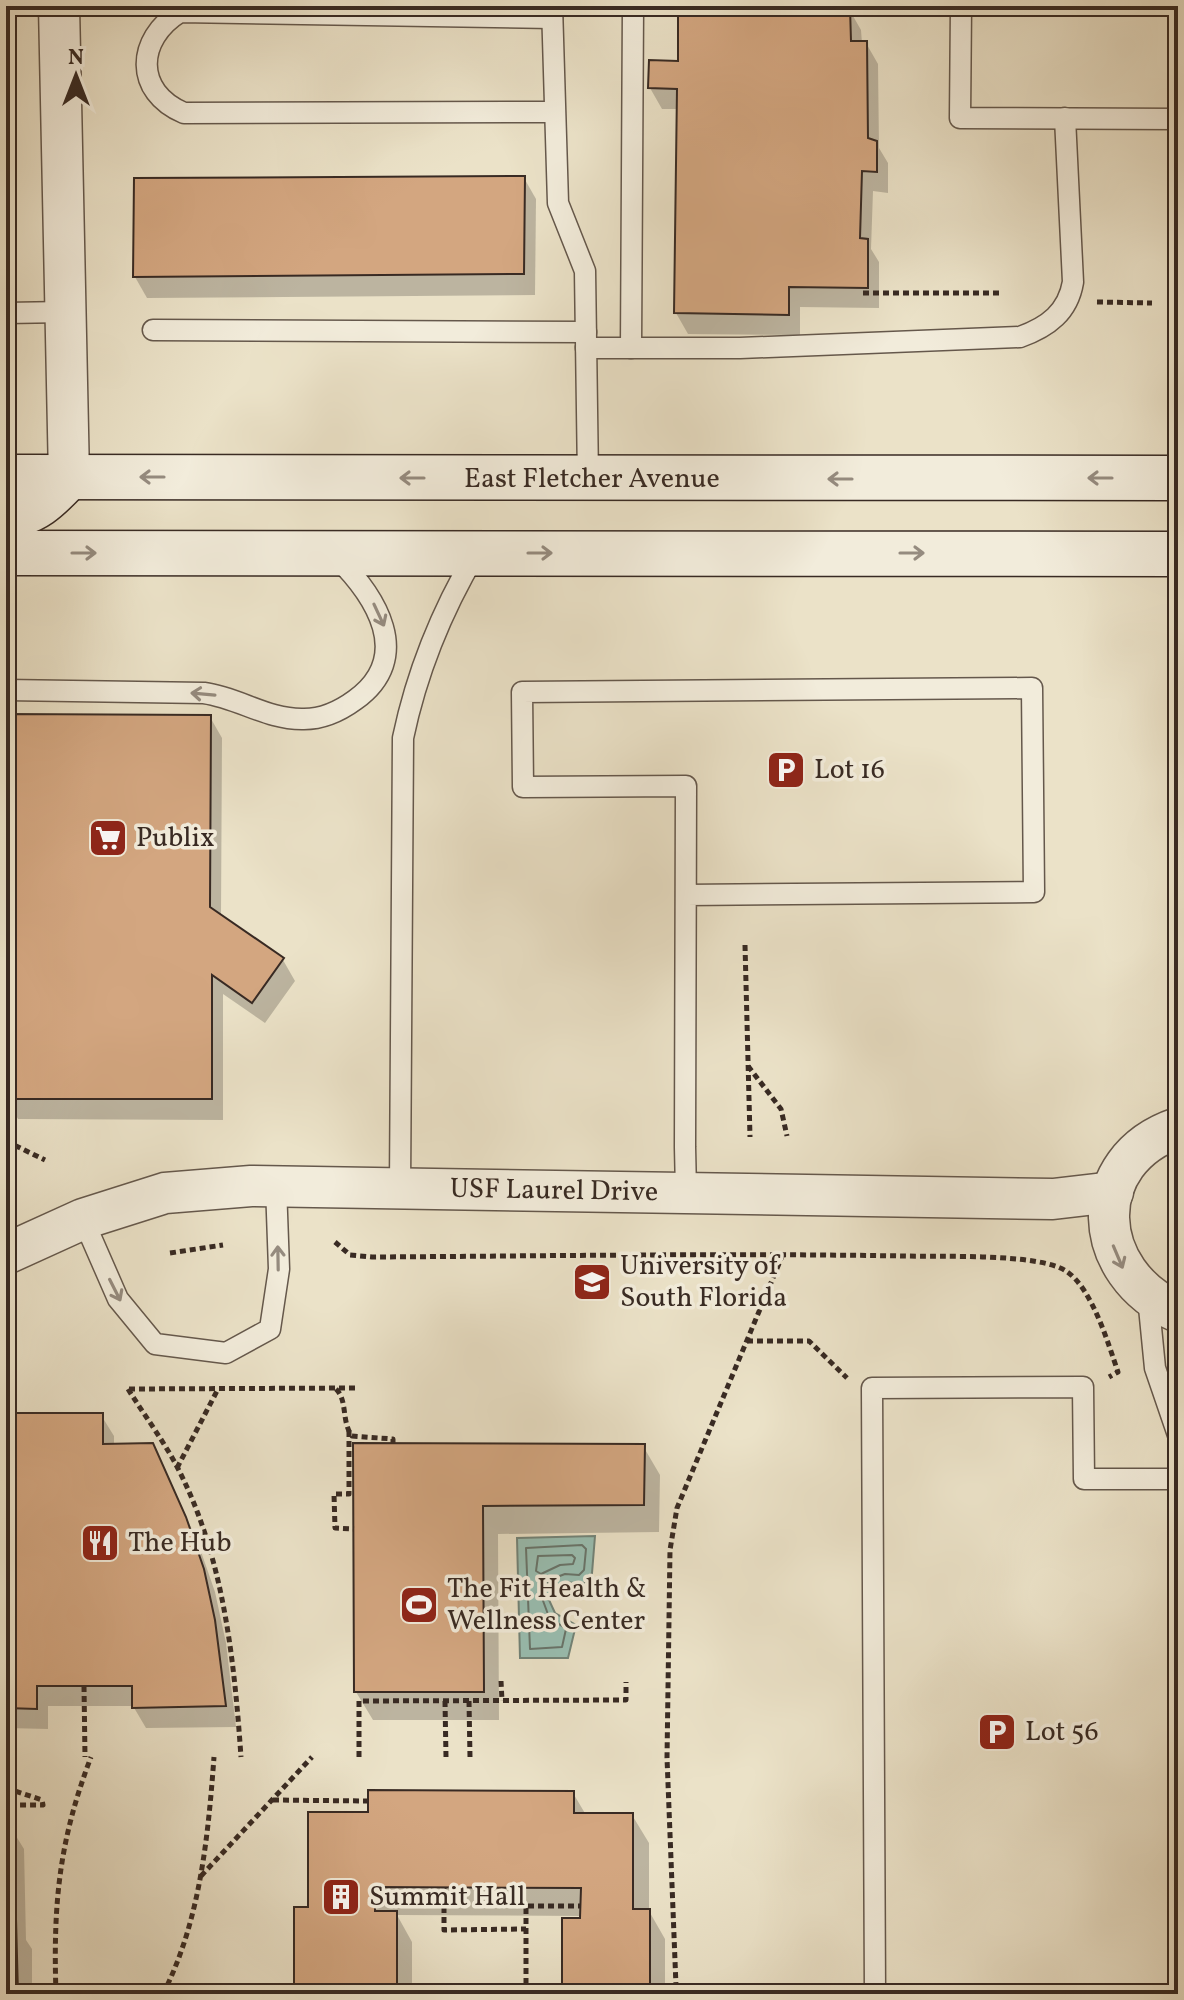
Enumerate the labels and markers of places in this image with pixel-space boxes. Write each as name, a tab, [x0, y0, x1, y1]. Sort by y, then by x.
parking icon: Lot 16	[765, 749, 807, 791]
place label: Lot 16	[814, 751, 885, 790]
supermarket icon: Publix	[87, 817, 129, 859]
place label: Publix	[136, 819, 214, 858]
place label: University of South Florida	[620, 1247, 787, 1318]
school or university icon: University of South Florida	[571, 1261, 613, 1303]
restaurant icon: The Hub	[79, 1522, 121, 1564]
place label: The Hub	[128, 1524, 232, 1563]
place label: The Fit Health & Wellness Center	[447, 1570, 647, 1641]
sports icon: The Fit Health & Wellness Center	[398, 1584, 440, 1626]
parking icon: Lot 56	[976, 1711, 1018, 1753]
place label: Lot 56	[1025, 1713, 1099, 1752]
building icon: Summit Hall	[320, 1876, 362, 1918]
place label: Summit Hall	[369, 1878, 525, 1917]

